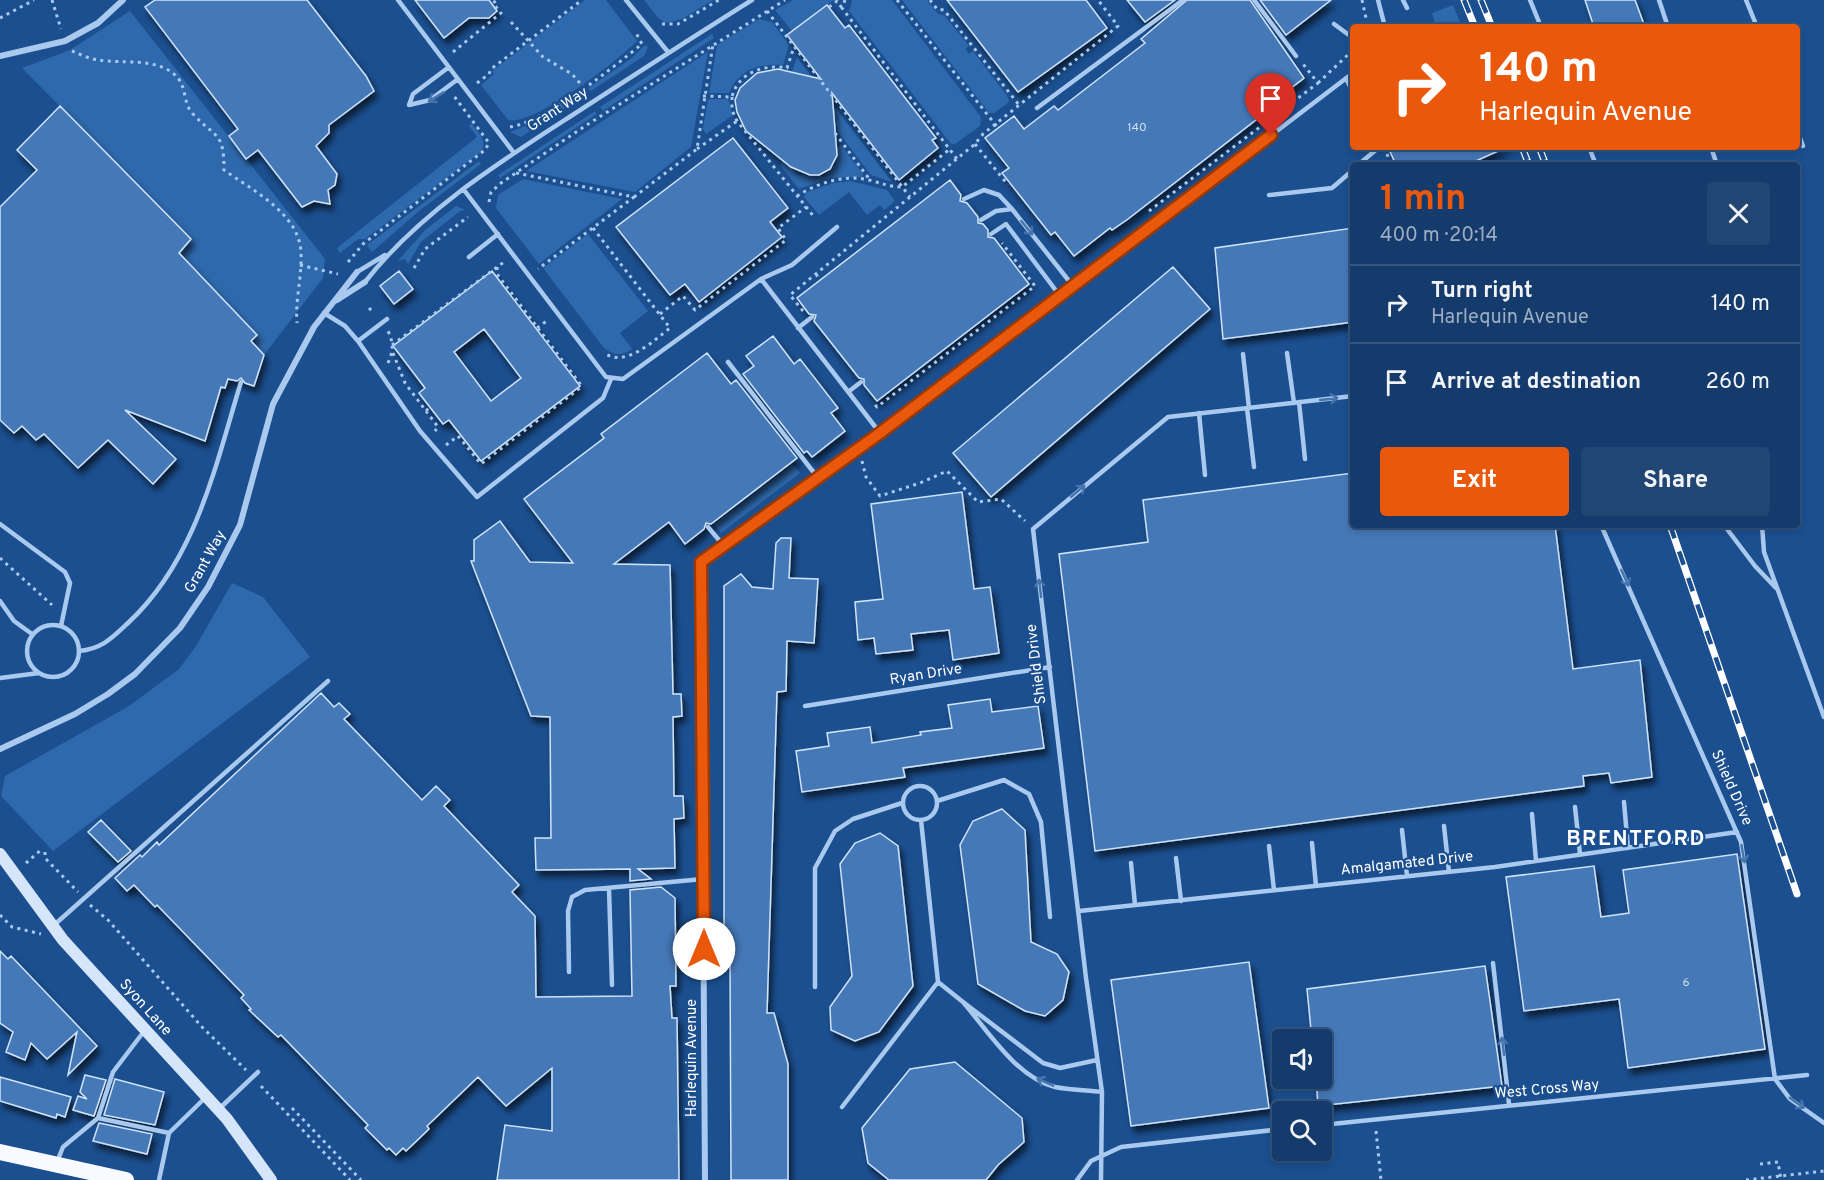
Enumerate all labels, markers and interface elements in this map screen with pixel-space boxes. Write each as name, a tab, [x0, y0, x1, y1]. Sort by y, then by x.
text: 140 m	[1479, 44, 1598, 97]
icon: right	[1380, 48, 1458, 126]
pin	[1245, 73, 1296, 135]
icon: arrive	[1254, 82, 1287, 115]
street label: Grant Way	[524, 83, 592, 137]
one-way arrow	[428, 91, 445, 103]
text: Harlequin Avenue	[1479, 96, 1692, 130]
house number: 140	[1127, 120, 1147, 136]
text: 1 min	[1380, 177, 1466, 223]
button: close	[1707, 182, 1770, 245]
one-way arrow	[1021, 220, 1034, 236]
text: 400 m · 20:14	[1380, 223, 1498, 249]
text: Turn right	[1431, 278, 1533, 305]
icon: right	[1380, 288, 1413, 321]
text: 140 m	[1711, 291, 1770, 318]
text: Harlequin Avenue	[1431, 305, 1589, 331]
icon: arrive	[1380, 366, 1413, 399]
text: Arrive at destination	[1431, 369, 1641, 396]
text: 260 m	[1705, 369, 1770, 396]
one-way arrow	[1318, 393, 1338, 404]
button: Exit	[1380, 447, 1569, 516]
button: Share	[1581, 447, 1770, 516]
one-way arrow	[1070, 485, 1086, 498]
street label: Grant Way	[181, 527, 231, 597]
one-way arrow	[1619, 569, 1631, 587]
one-way arrow	[1035, 579, 1046, 599]
street label: Shield Drive	[1023, 623, 1051, 705]
street label: Ryan Drive	[888, 660, 964, 690]
street label: Shield Drive	[1706, 747, 1756, 829]
district label: BRENTFORD	[1566, 826, 1706, 853]
one-way arrow	[1738, 843, 1749, 863]
street label: Amalgamated Drive	[1340, 848, 1474, 880]
position arrow	[672, 917, 736, 981]
house number: 6	[1682, 975, 1690, 991]
street label: Syon Lane	[115, 976, 175, 1040]
street label: Harlequin Avenue	[683, 999, 702, 1117]
map controls	[1272, 1029, 1332, 1161]
button: sound	[1272, 1029, 1332, 1089]
one-way arrow	[1498, 1037, 1509, 1057]
one-way arrow	[1036, 1076, 1054, 1087]
street label: West Cross Way	[1494, 1076, 1600, 1104]
one-way arrow	[1788, 1097, 1804, 1110]
button: search	[1272, 1101, 1332, 1161]

